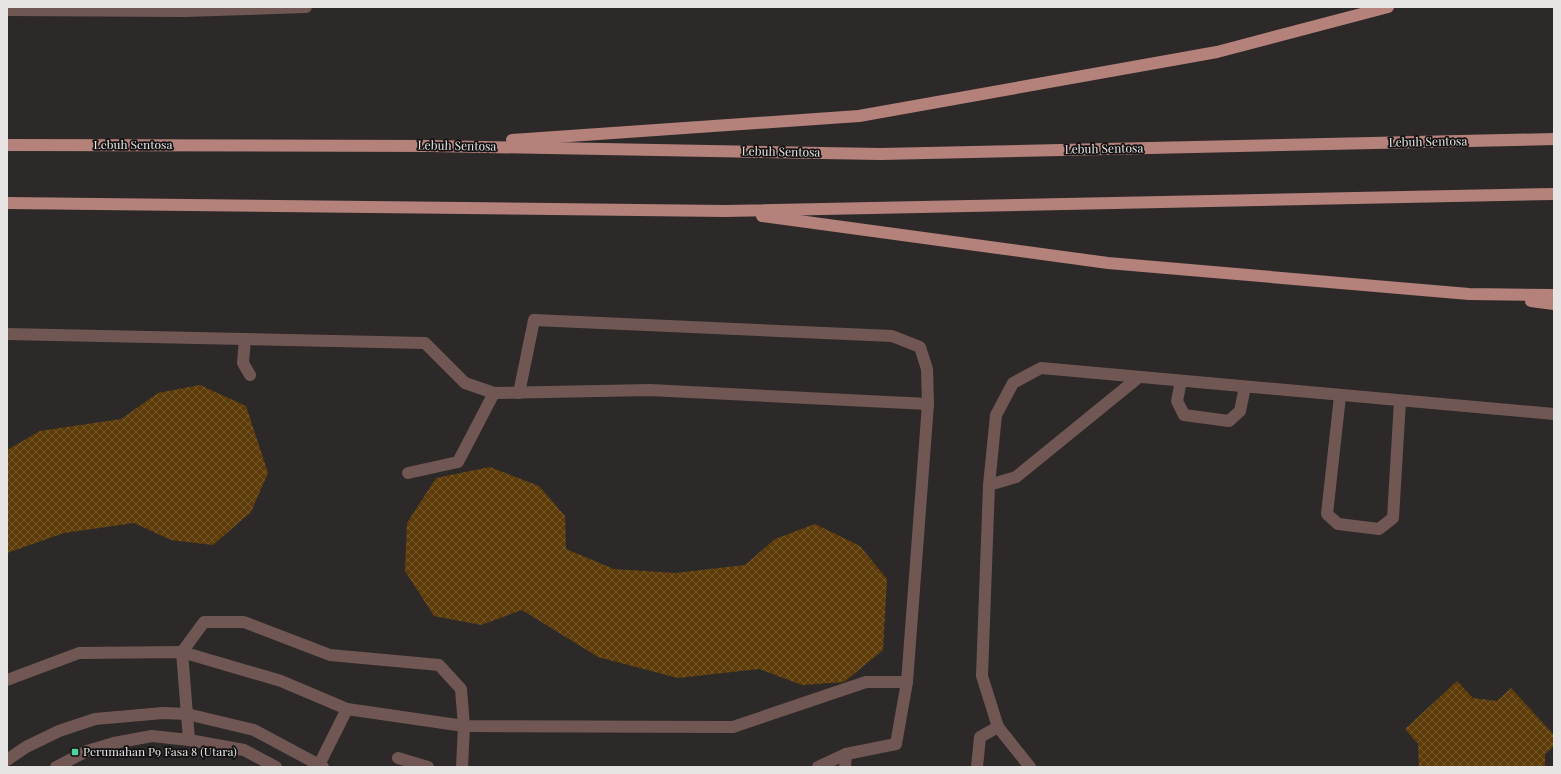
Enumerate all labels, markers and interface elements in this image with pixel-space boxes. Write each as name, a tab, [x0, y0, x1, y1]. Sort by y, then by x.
street label: Lebuh Sentosa	[1388, 132, 1468, 150]
street label: Lebuh Sentosa	[94, 136, 172, 152]
street label: Lebuh Sentosa	[417, 136, 497, 154]
street label: Lebuh Sentosa	[1064, 139, 1144, 157]
street label: Lebuh Sentosa	[741, 142, 821, 160]
place label: Perumahan P9 Fasa 8 (Utara)	[83, 743, 237, 759]
marker: Perumahan P9 Fasa 8 (Utara)	[70, 747, 80, 757]

